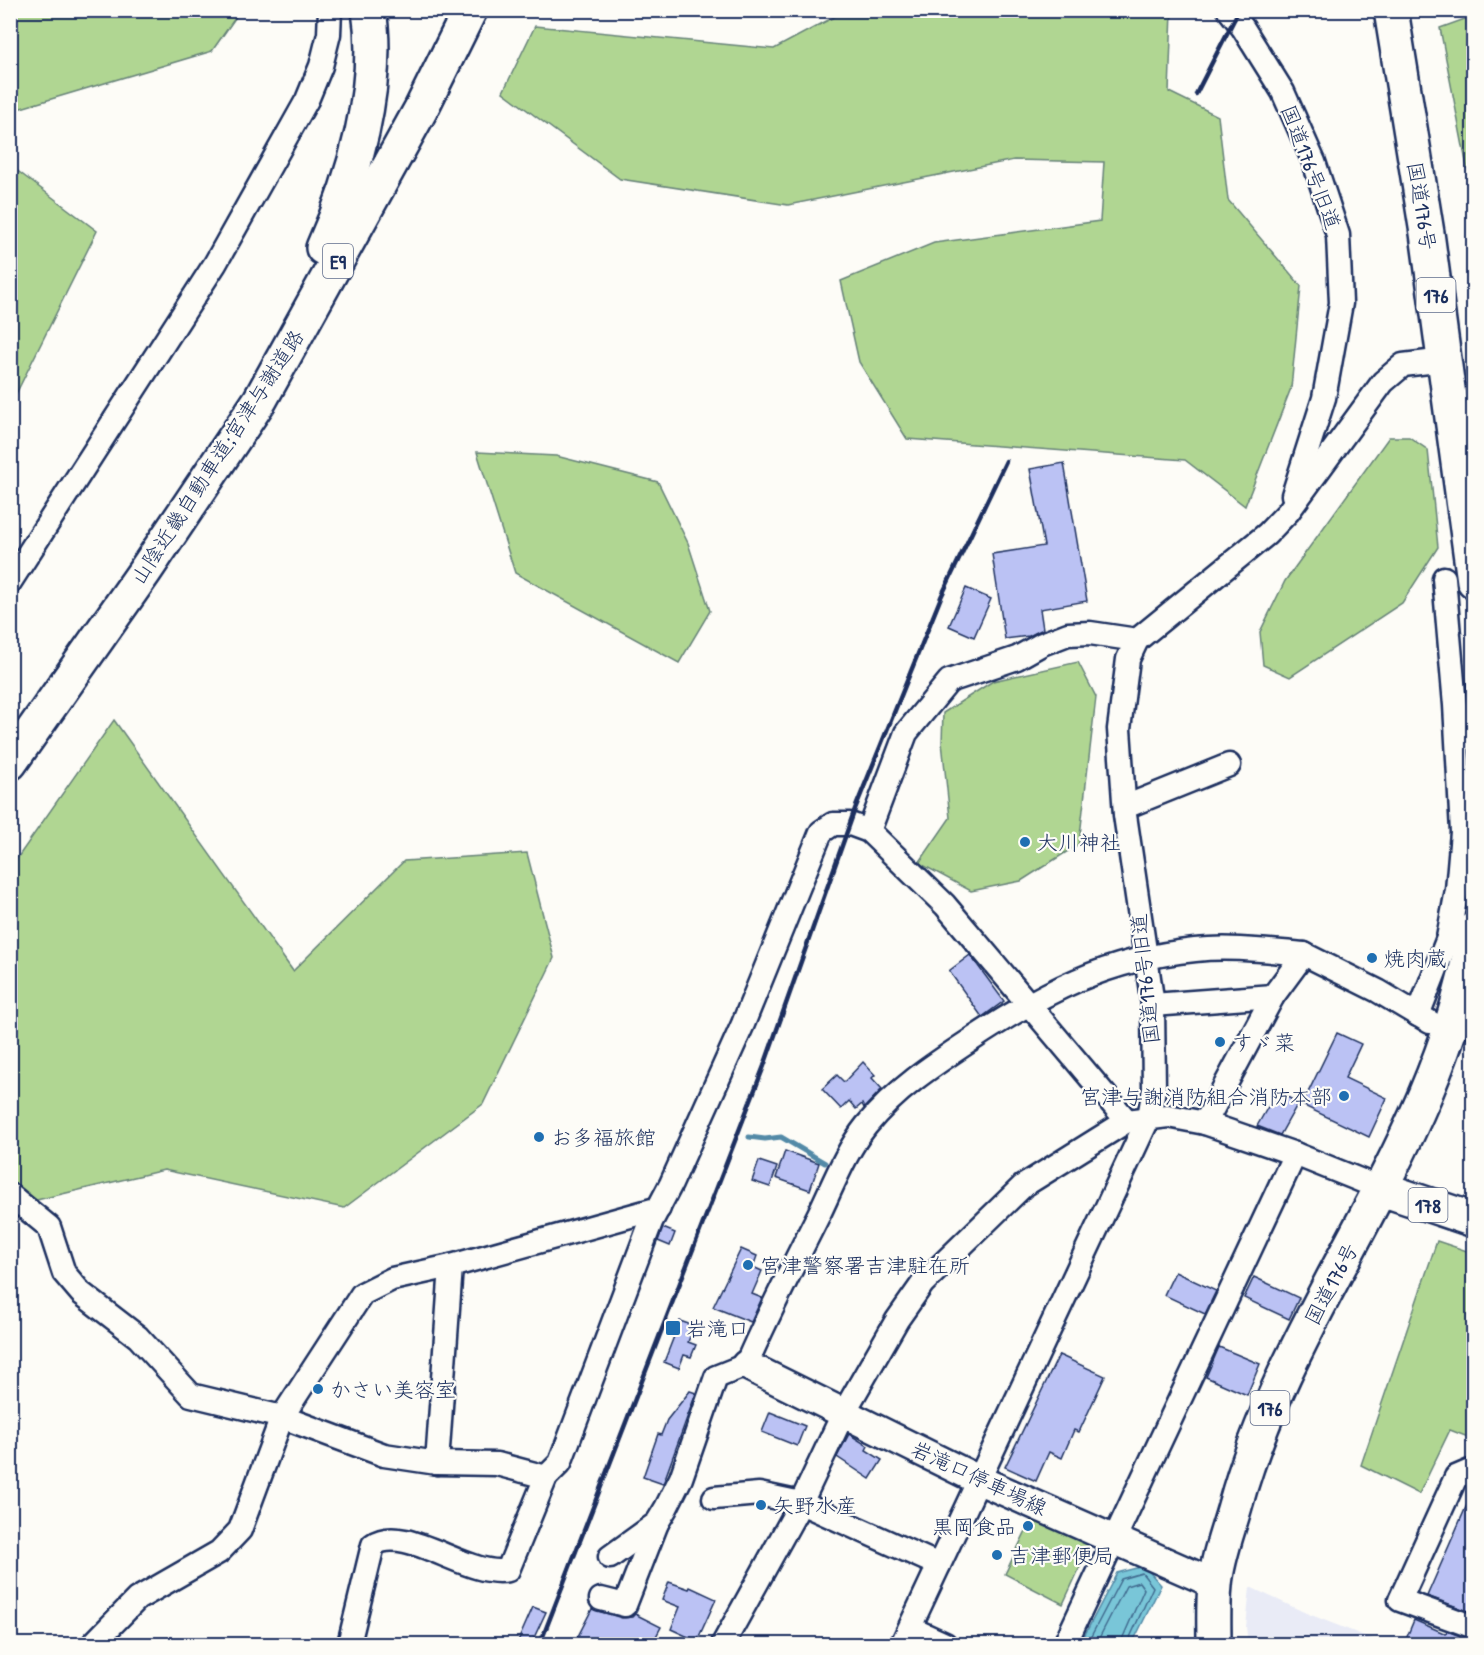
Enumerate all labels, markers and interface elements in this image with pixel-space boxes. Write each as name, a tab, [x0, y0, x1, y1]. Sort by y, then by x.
street label: 国道176号旧道	[1274, 100, 1348, 234]
street label: 国道176号	[1401, 160, 1443, 252]
road number: E9	[323, 244, 353, 278]
road number: 176	[1416, 278, 1456, 312]
street label: 山陰近畿自動車道;宮津与謝道路	[123, 324, 311, 590]
place label: 大川神社	[1037, 828, 1121, 857]
marker: 大川神社	[1018, 835, 1032, 849]
street label: 国道176号旧道	[1124, 912, 1166, 1046]
place label: 焼肉蔵	[1384, 944, 1447, 973]
marker: 焼肉蔵	[1365, 951, 1379, 965]
place label: すゞ菜	[1232, 1028, 1295, 1057]
marker: すゞ菜	[1213, 1035, 1227, 1049]
place label: 宮津与謝消防組合消防本部	[1080, 1082, 1332, 1111]
marker: 宮津与謝消防組合消防本部	[1337, 1089, 1351, 1103]
place label: お多福旅館	[551, 1123, 656, 1152]
marker: お多福旅館	[532, 1130, 546, 1144]
road number: 178	[1408, 1188, 1448, 1222]
street label: 国道176号	[1297, 1238, 1365, 1330]
place label: 宮津警察署吉津駐在所	[760, 1251, 970, 1280]
marker: 宮津警察署吉津駐在所	[741, 1258, 755, 1272]
place label: 岩滝口	[686, 1314, 749, 1343]
marker: 岩滝口	[664, 1319, 682, 1337]
place label: かさい美容室	[330, 1375, 456, 1404]
marker: かさい美容室	[311, 1382, 325, 1396]
road number: 176	[1250, 1391, 1290, 1425]
street label: 岩滝口停車場線	[906, 1434, 1052, 1522]
place label: 矢野水産	[773, 1491, 857, 1520]
marker: 矢野水産	[754, 1498, 768, 1512]
place label: 黒岡食品	[932, 1512, 1016, 1541]
marker: 黒岡食品	[1021, 1519, 1035, 1533]
place label: 吉津郵便局	[1009, 1541, 1114, 1570]
marker: 吉津郵便局	[990, 1548, 1004, 1562]

